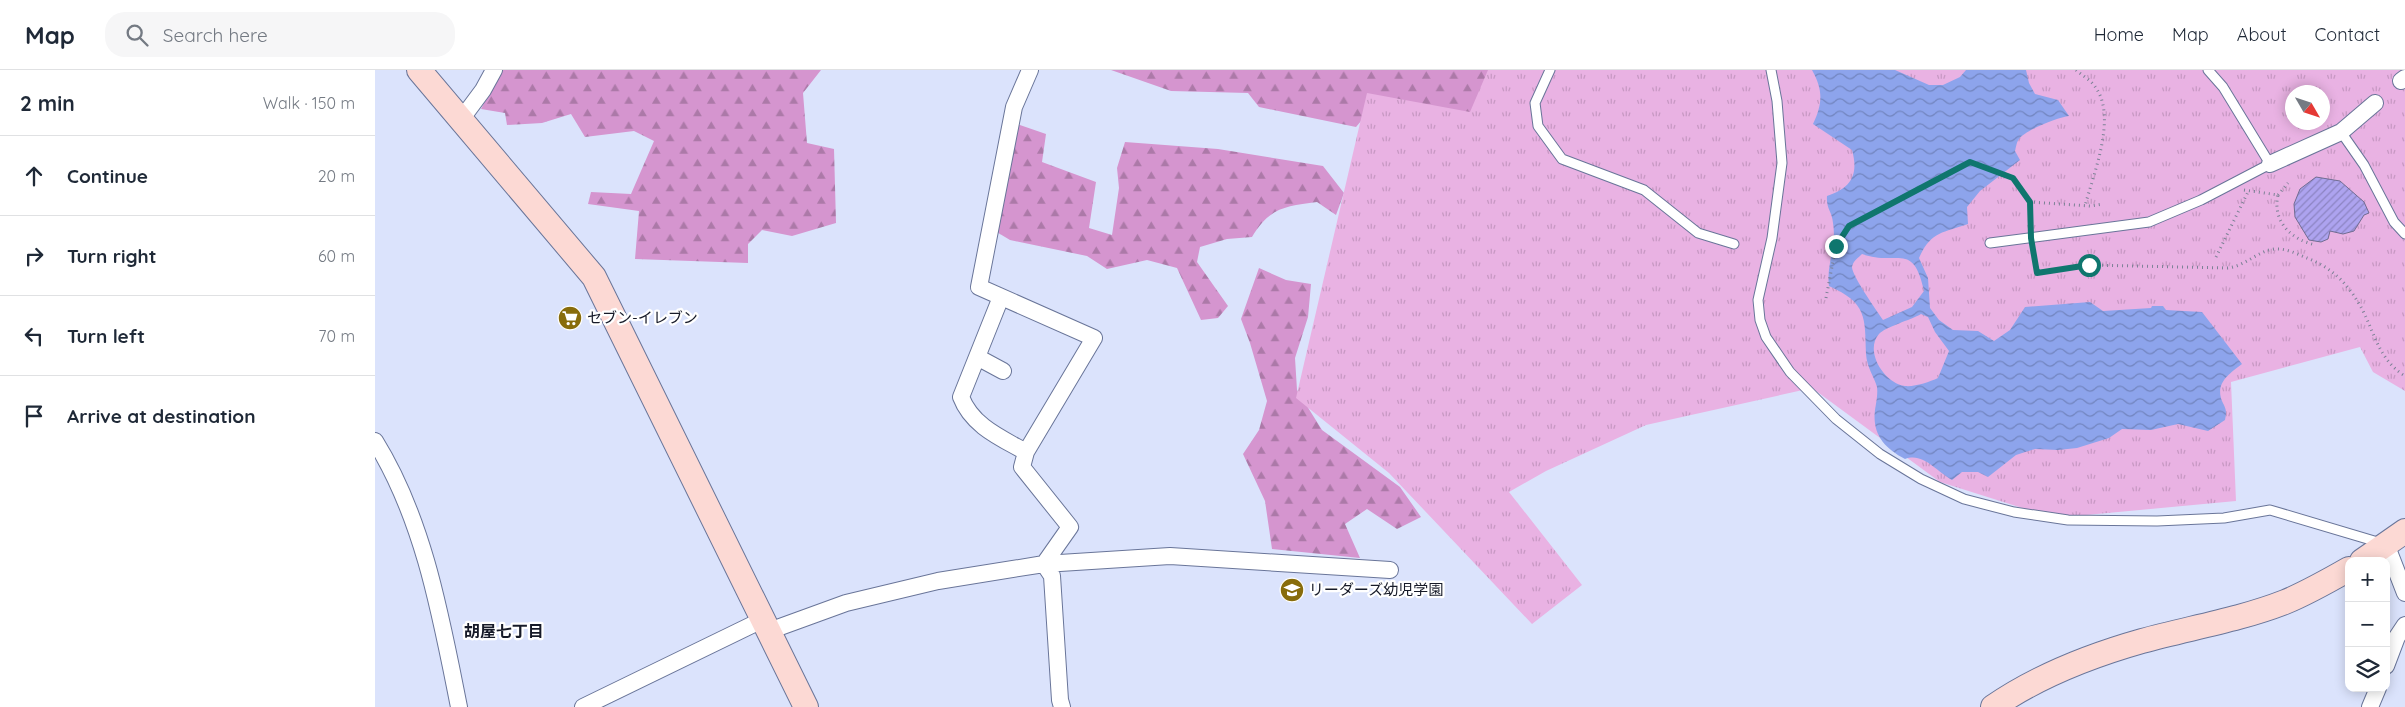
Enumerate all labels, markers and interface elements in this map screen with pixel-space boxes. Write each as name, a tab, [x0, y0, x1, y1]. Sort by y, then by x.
search box	[105, 12, 455, 57]
text: Map	[25, 20, 75, 50]
icon: search	[123, 21, 151, 49]
text: Search here	[163, 23, 268, 47]
text: Home	[2094, 23, 2144, 46]
text: Map	[2172, 23, 2209, 46]
text: About	[2237, 23, 2287, 46]
text: Contact	[2315, 23, 2380, 46]
north arrow	[2285, 85, 2330, 130]
text: 2 min	[20, 90, 75, 116]
text: Walk · 150 m	[263, 93, 355, 113]
icon: ahead	[20, 162, 48, 190]
text: Continue	[67, 164, 148, 188]
text: 20 m	[318, 166, 355, 186]
route end	[1825, 235, 1848, 258]
icon: right	[20, 242, 48, 270]
text: Turn right	[67, 244, 156, 268]
text: 60 m	[318, 246, 355, 266]
route start	[2078, 254, 2101, 277]
supermarket icon: セブン-イレブン	[557, 305, 583, 331]
place label: セブン-イレブン	[587, 308, 698, 327]
icon: left	[20, 322, 48, 350]
text: Turn left	[67, 324, 145, 348]
text: 70 m	[318, 326, 355, 346]
icon: arrive	[20, 402, 48, 430]
text: Arrive at destination	[67, 404, 256, 428]
map controls	[2345, 557, 2390, 692]
button: +	[2345, 557, 2390, 602]
school or university icon: リーダーズ幼児学園	[1279, 577, 1305, 603]
place label: リーダーズ幼児学園	[1309, 580, 1443, 599]
button: −	[2345, 602, 2390, 647]
district label: 胡屋七丁目	[464, 621, 544, 641]
button: layers	[2345, 647, 2390, 692]

